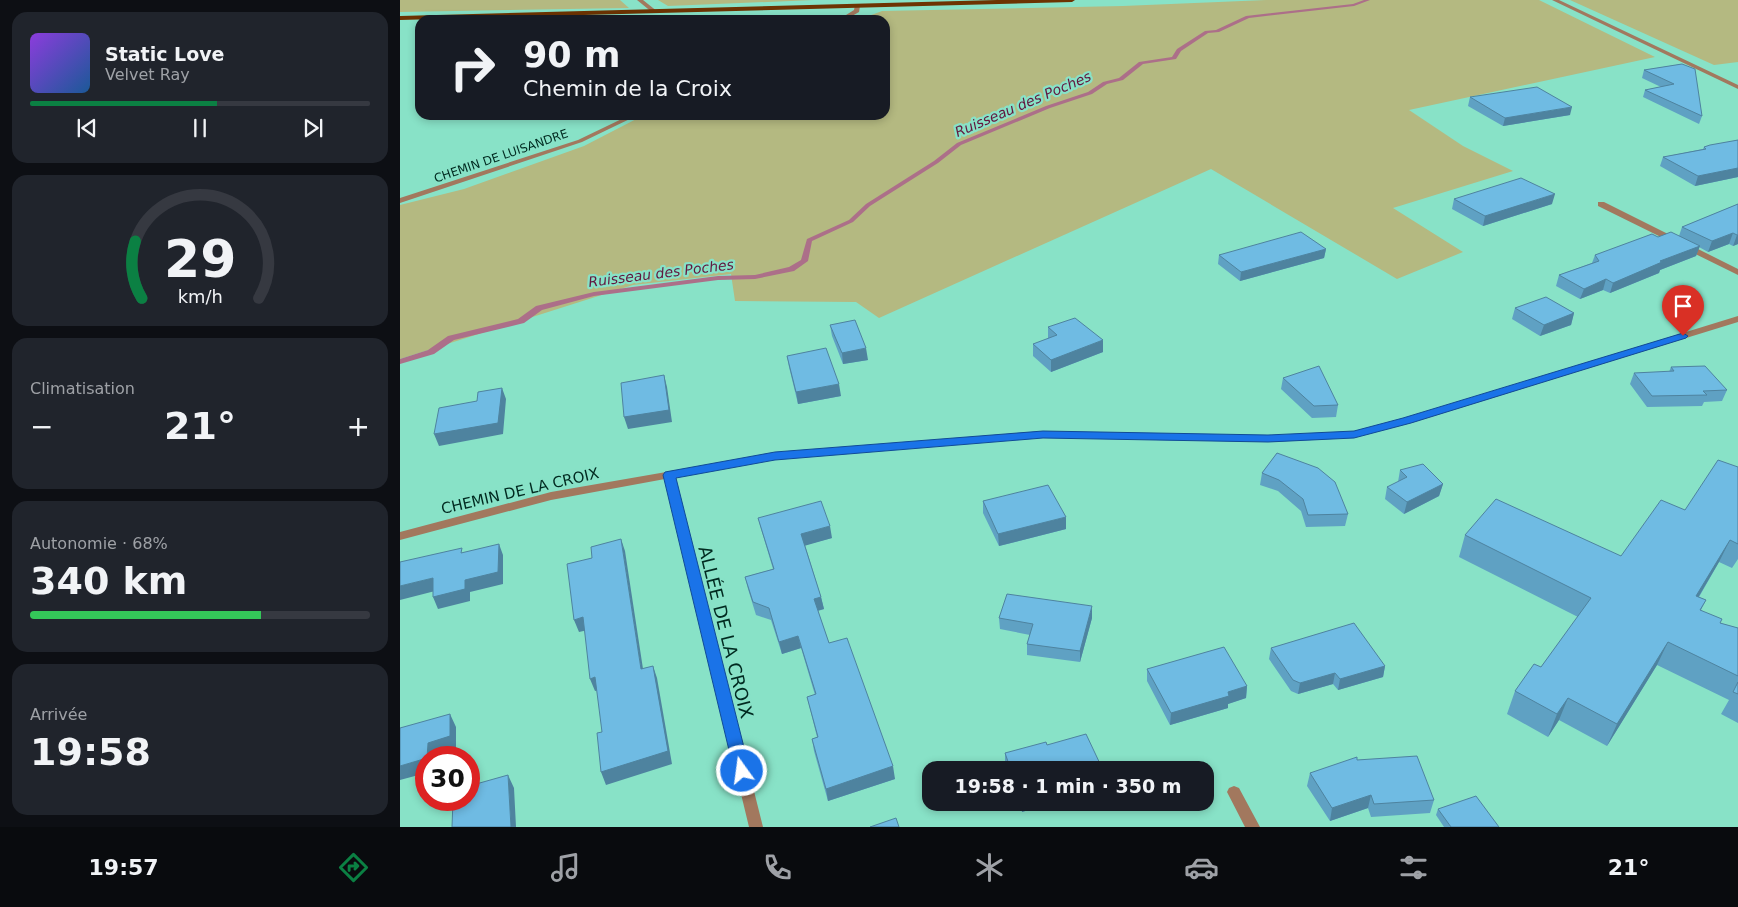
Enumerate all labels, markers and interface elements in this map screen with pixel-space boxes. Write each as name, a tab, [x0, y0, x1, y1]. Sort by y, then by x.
icon: right	[440, 35, 505, 100]
text: 90 m	[523, 35, 620, 75]
text: Static Love	[105, 43, 225, 65]
text: Velvet Ray	[105, 65, 190, 84]
water label: Ruisseau des Poches	[953, 68, 1093, 140]
text: Chemin de la Croix	[523, 76, 732, 101]
icon: previous	[73, 114, 101, 142]
icon: pause	[186, 114, 214, 142]
icon: next	[299, 114, 327, 142]
street label: CHEMIN DE LUISANDRE	[432, 126, 570, 186]
text: 29	[164, 229, 236, 289]
water label: Ruisseau des Poches	[587, 256, 735, 290]
pin	[1662, 285, 1704, 336]
text: km/h	[177, 286, 223, 307]
icon: arrive	[1669, 292, 1697, 320]
text: Climatisation	[30, 379, 135, 398]
text: 21°	[164, 404, 236, 448]
text: −	[30, 410, 53, 443]
text: +	[347, 410, 370, 443]
street label: CHEMIN DE LA CROIX	[439, 464, 601, 518]
text: Autonomie · 68%	[30, 534, 168, 553]
street label: ALLÉE DE LA CROIX	[694, 544, 758, 720]
text: 340 km	[30, 559, 187, 603]
text: Arrivée	[30, 705, 87, 724]
text: 19:58	[30, 730, 151, 774]
position arrow	[715, 744, 767, 796]
speed limit sign: 30	[415, 746, 480, 811]
text: 19:58 · 1 min · 350 m	[954, 775, 1182, 797]
icon: directions	[336, 850, 371, 885]
icon: music	[548, 850, 583, 885]
icon: phone	[760, 850, 795, 885]
icon: climate	[972, 850, 1007, 885]
icon: car	[1184, 850, 1219, 885]
icon: filters	[1396, 850, 1431, 885]
text: 19:57	[89, 855, 159, 880]
text: 21°	[1608, 855, 1649, 880]

